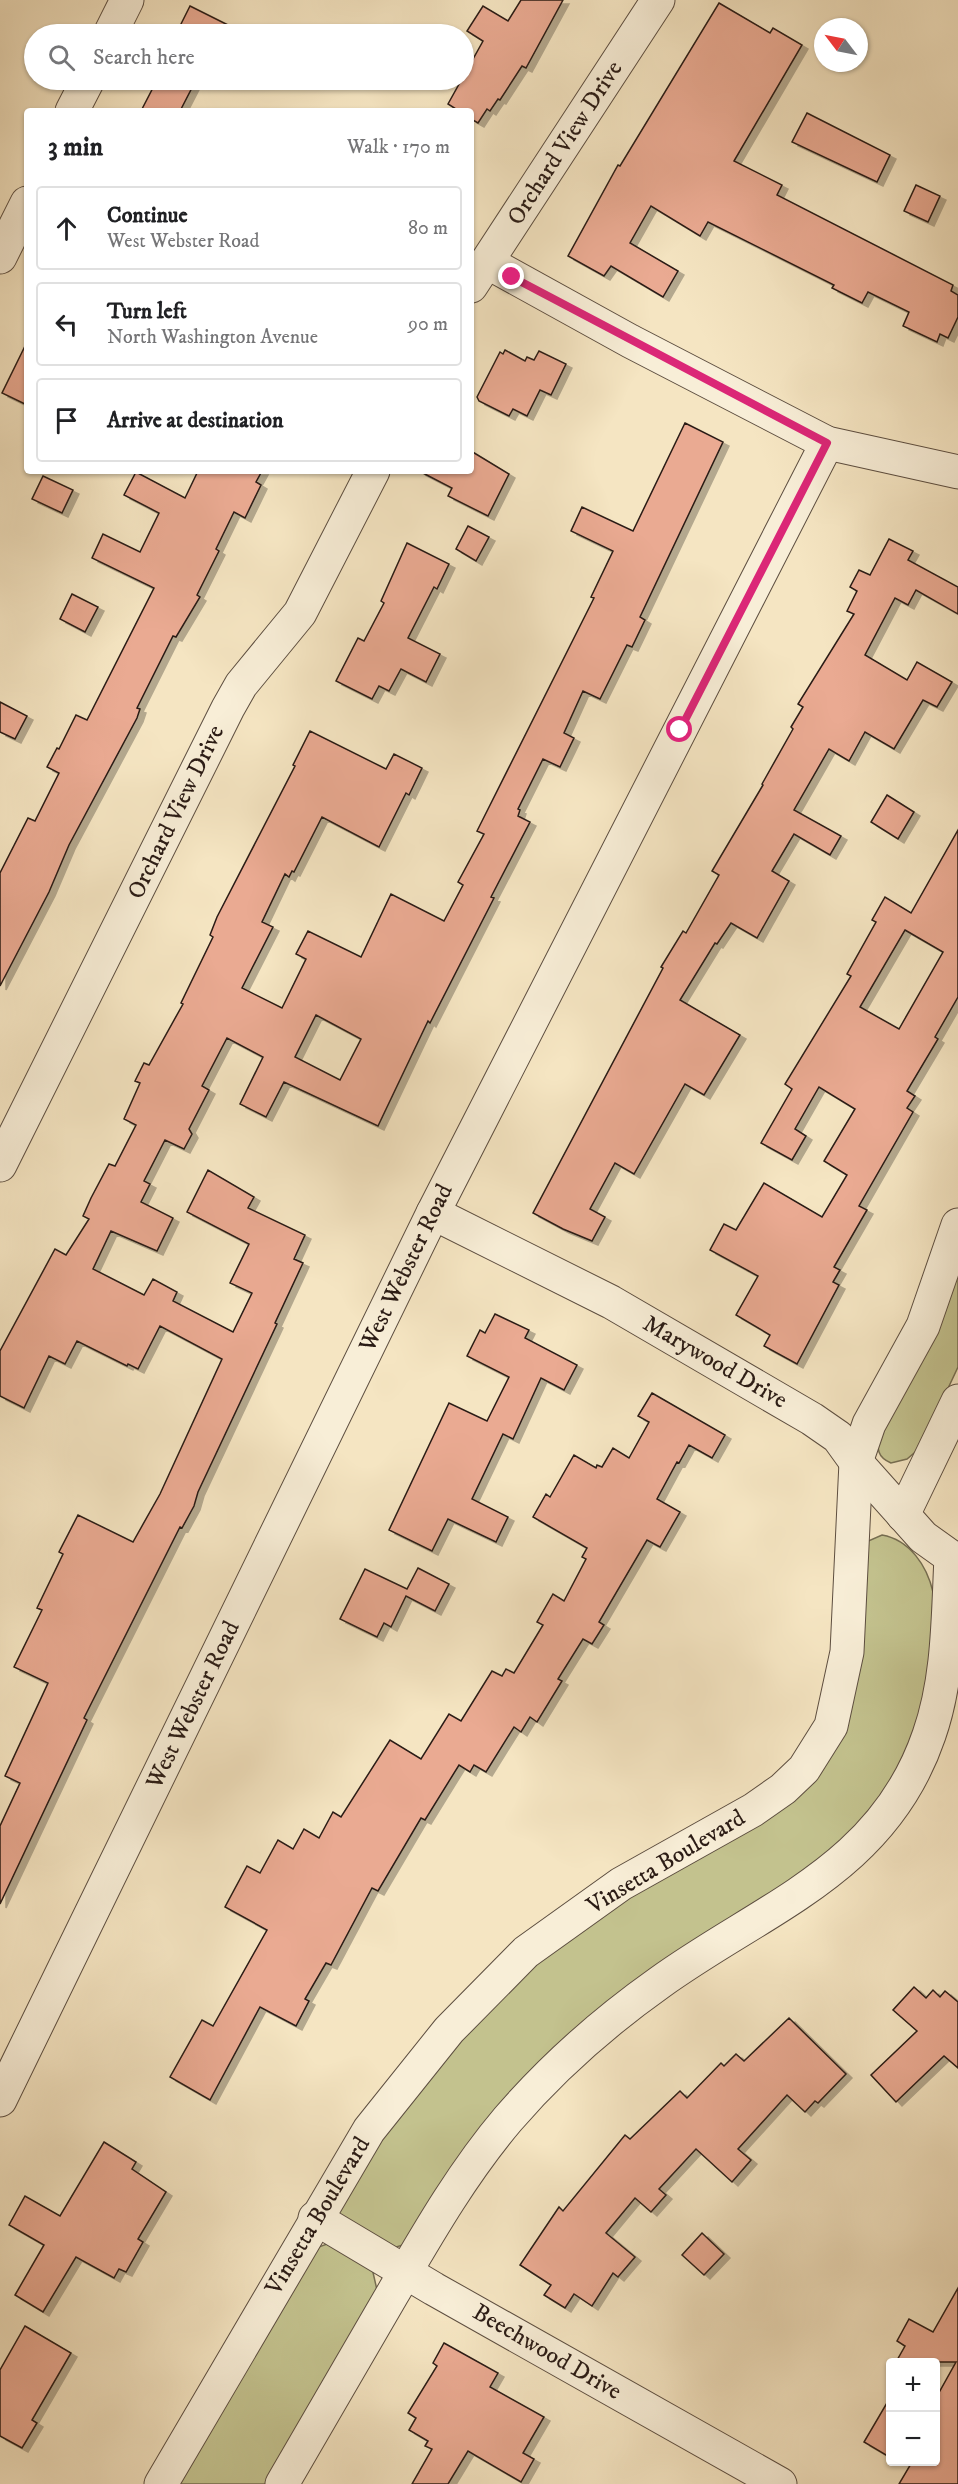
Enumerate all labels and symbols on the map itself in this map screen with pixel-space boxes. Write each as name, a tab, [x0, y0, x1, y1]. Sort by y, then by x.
north arrow	[814, 18, 868, 72]
street label: Orchard View Drive	[501, 55, 629, 231]
route end	[498, 263, 524, 289]
route start	[666, 716, 692, 742]
street label: Orchard View Drive	[121, 720, 231, 904]
street label: West Webster Road	[352, 1179, 460, 1358]
street label: Marywood Drive	[637, 1309, 793, 1415]
street label: West Webster Road	[139, 1616, 247, 1795]
street label: Vinsetta Boulevard	[580, 1803, 751, 1922]
street label: Vinsetta Boulevard	[258, 2131, 377, 2302]
street label: Beechwood Drive	[467, 2297, 627, 2407]

